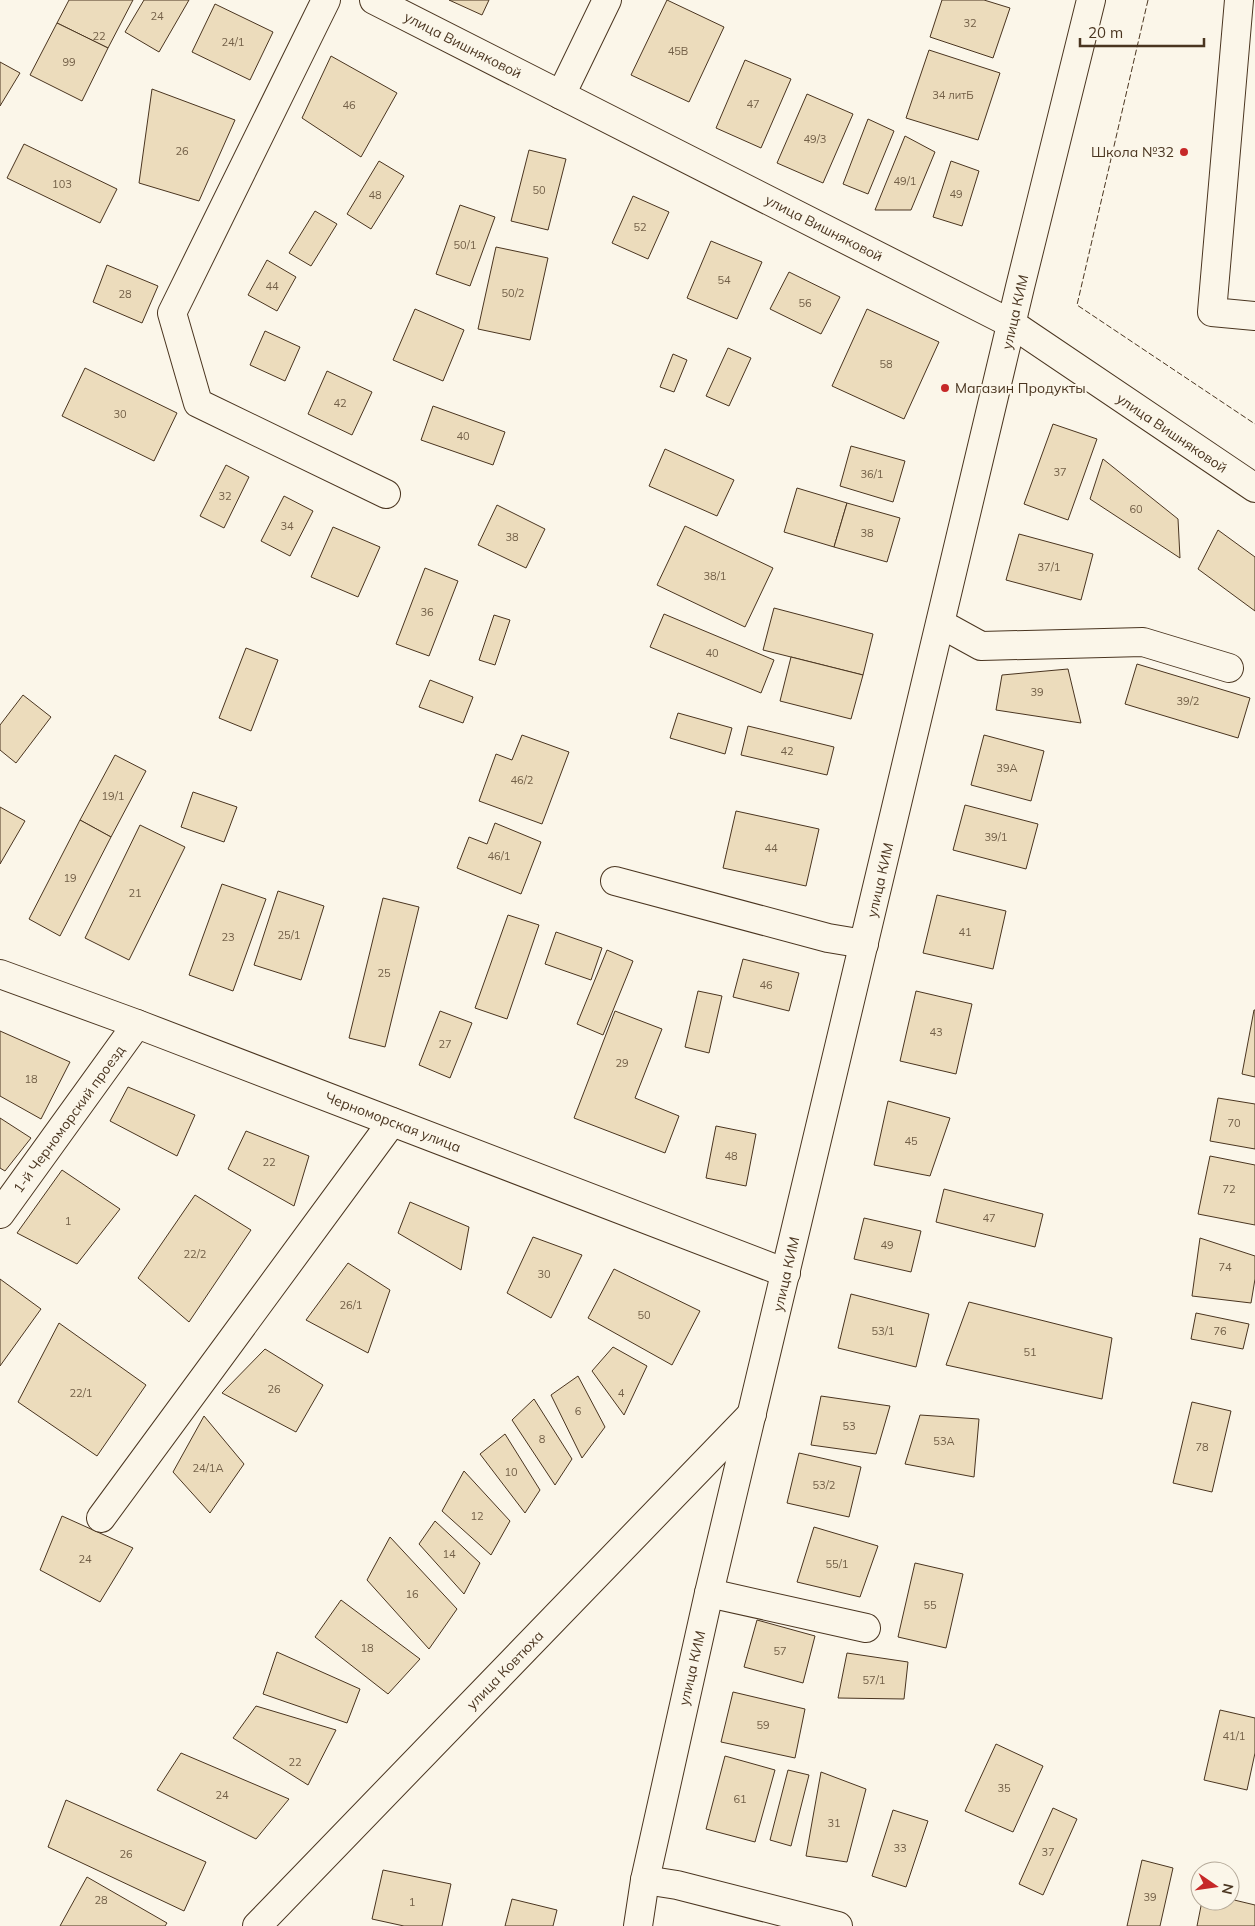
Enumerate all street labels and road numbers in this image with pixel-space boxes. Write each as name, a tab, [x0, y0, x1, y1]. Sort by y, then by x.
street label: улица Вишняковой	[401, 8, 525, 82]
street label: улица Вишняковой	[762, 191, 886, 265]
street label: улица КИМ	[998, 273, 1032, 351]
street label: улица Вишняковой	[1113, 389, 1231, 477]
street label: улица КИМ	[863, 841, 897, 919]
street label: 1-й Черноморский проезд	[9, 1041, 129, 1196]
street label: Черноморская улица	[323, 1088, 463, 1156]
street label: улица КИМ	[769, 1235, 803, 1313]
street label: улица Ковтюха	[463, 1627, 547, 1713]
street label: улица КИМ	[675, 1629, 709, 1707]

